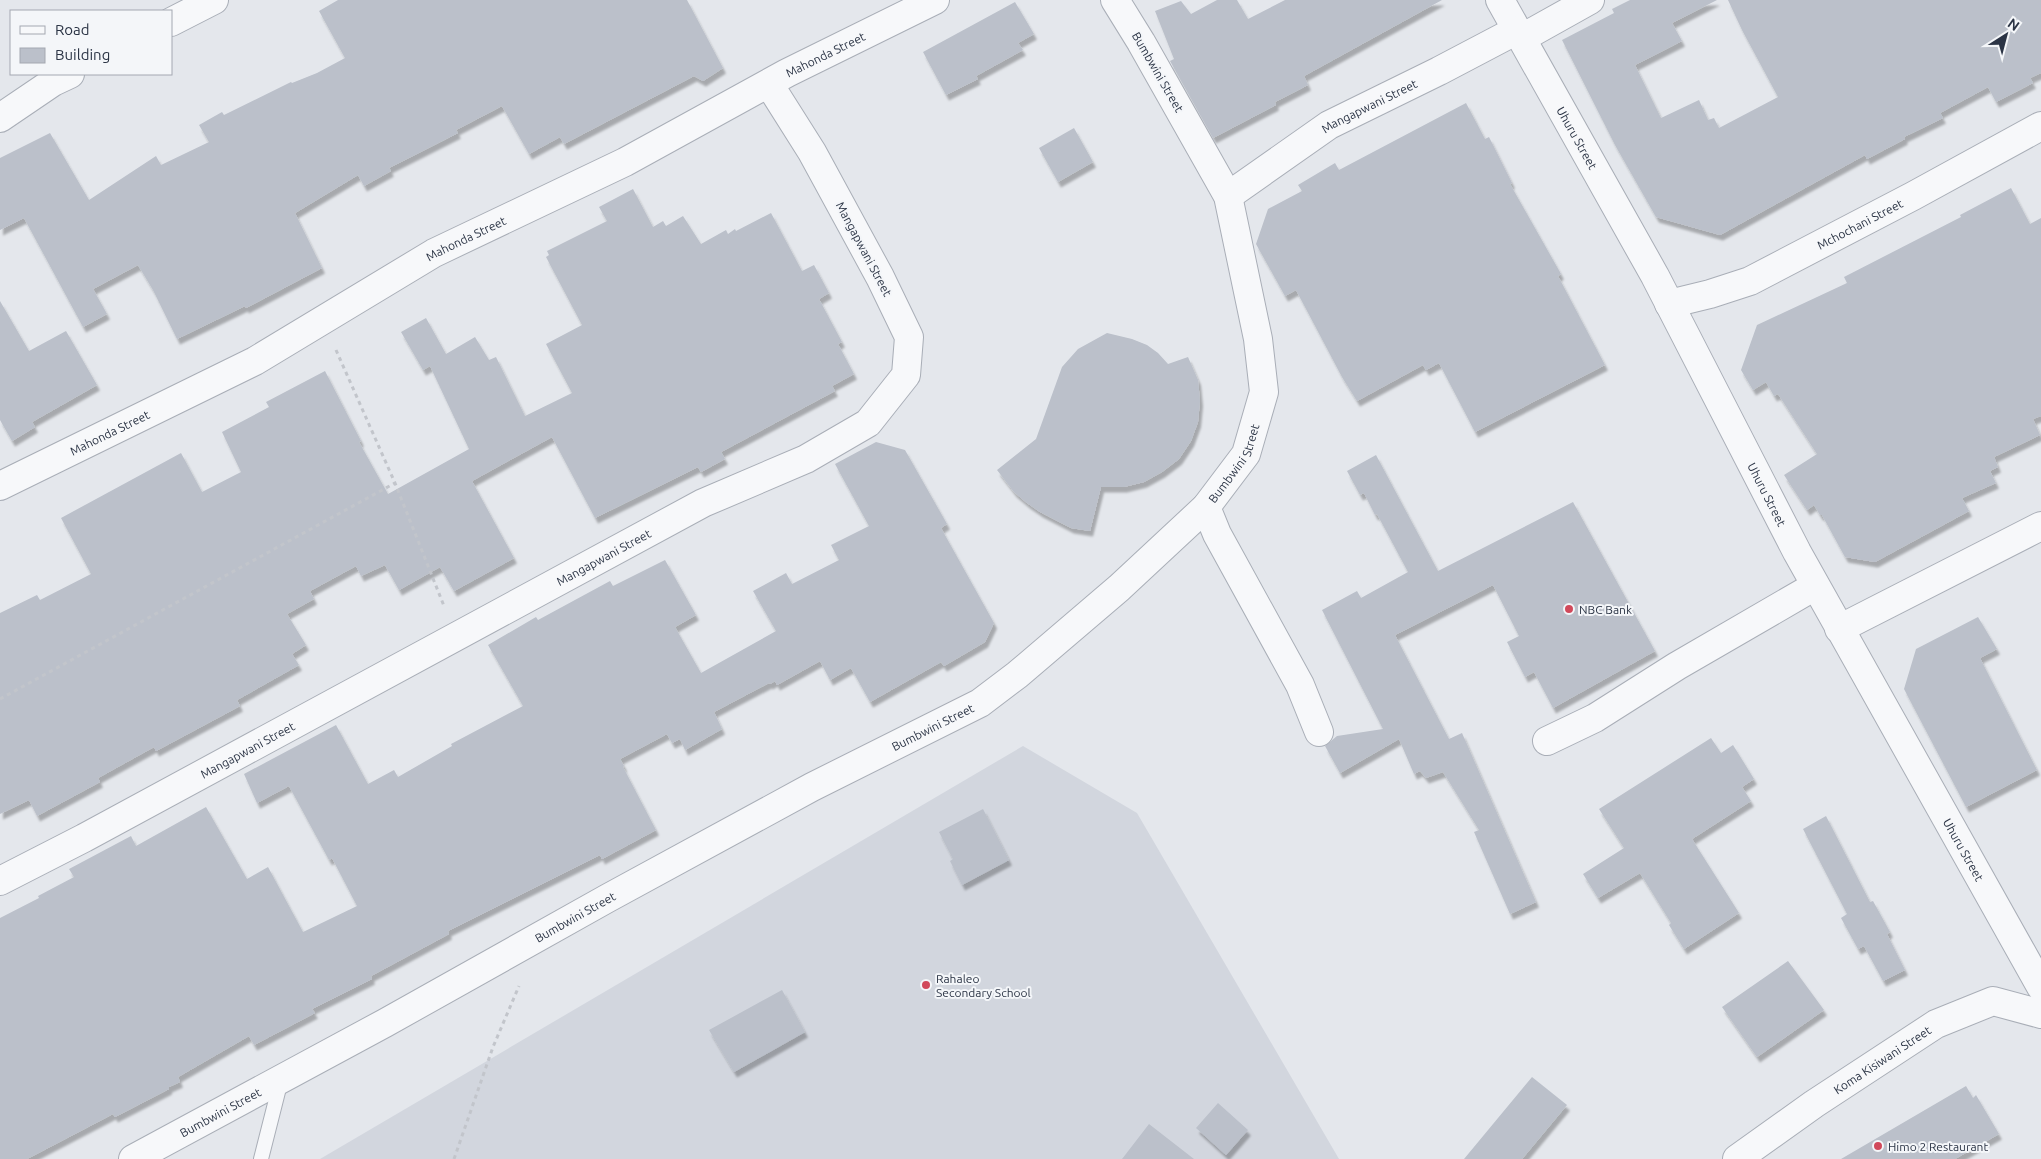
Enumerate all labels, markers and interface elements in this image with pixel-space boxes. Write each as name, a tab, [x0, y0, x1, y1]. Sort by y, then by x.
legend	[10, 10, 172, 75]
north arrow	[1981, 10, 2031, 60]
text: N	[2005, 15, 2023, 34]
text: Road	[55, 21, 90, 38]
street label: Mahonda Street	[783, 29, 867, 79]
street label: Bumbwini Street	[1130, 30, 1186, 114]
text: Building	[55, 46, 110, 63]
street label: Mangapwani Street	[1319, 76, 1419, 135]
street label: Uhuru Street	[1555, 104, 1600, 172]
street label: Mchochani Street	[1815, 196, 1905, 251]
street label: Mangapwani Street	[834, 200, 895, 299]
street label: Mahonda Street	[423, 213, 508, 263]
street label: Mahonda Street	[68, 407, 152, 457]
street label: Bumbwini Street	[1205, 422, 1261, 505]
street label: Uhuru Street	[1746, 460, 1789, 528]
street label: Mangapwani Street	[554, 526, 653, 588]
marker: NBC Bank	[1563, 603, 1575, 615]
place label: NBC Bank	[1579, 603, 1632, 616]
street label: Bumbwini Street	[889, 701, 976, 753]
street label: Mangapwani Street	[198, 719, 297, 780]
street label: Uhuru Street	[1941, 816, 1987, 883]
street label: Bumbwini Street	[532, 889, 618, 944]
place label: Rahaleo Secondary School	[936, 972, 1031, 999]
marker: Rahaleo Secondary School	[920, 979, 932, 991]
street label: Koma Kisiwani Street	[1831, 1023, 1933, 1096]
street label: Bumbwini Street	[177, 1085, 263, 1139]
marker: Himo 2 Restaurant	[1872, 1140, 1884, 1152]
place label: Himo 2 Restaurant	[1888, 1140, 1988, 1153]

